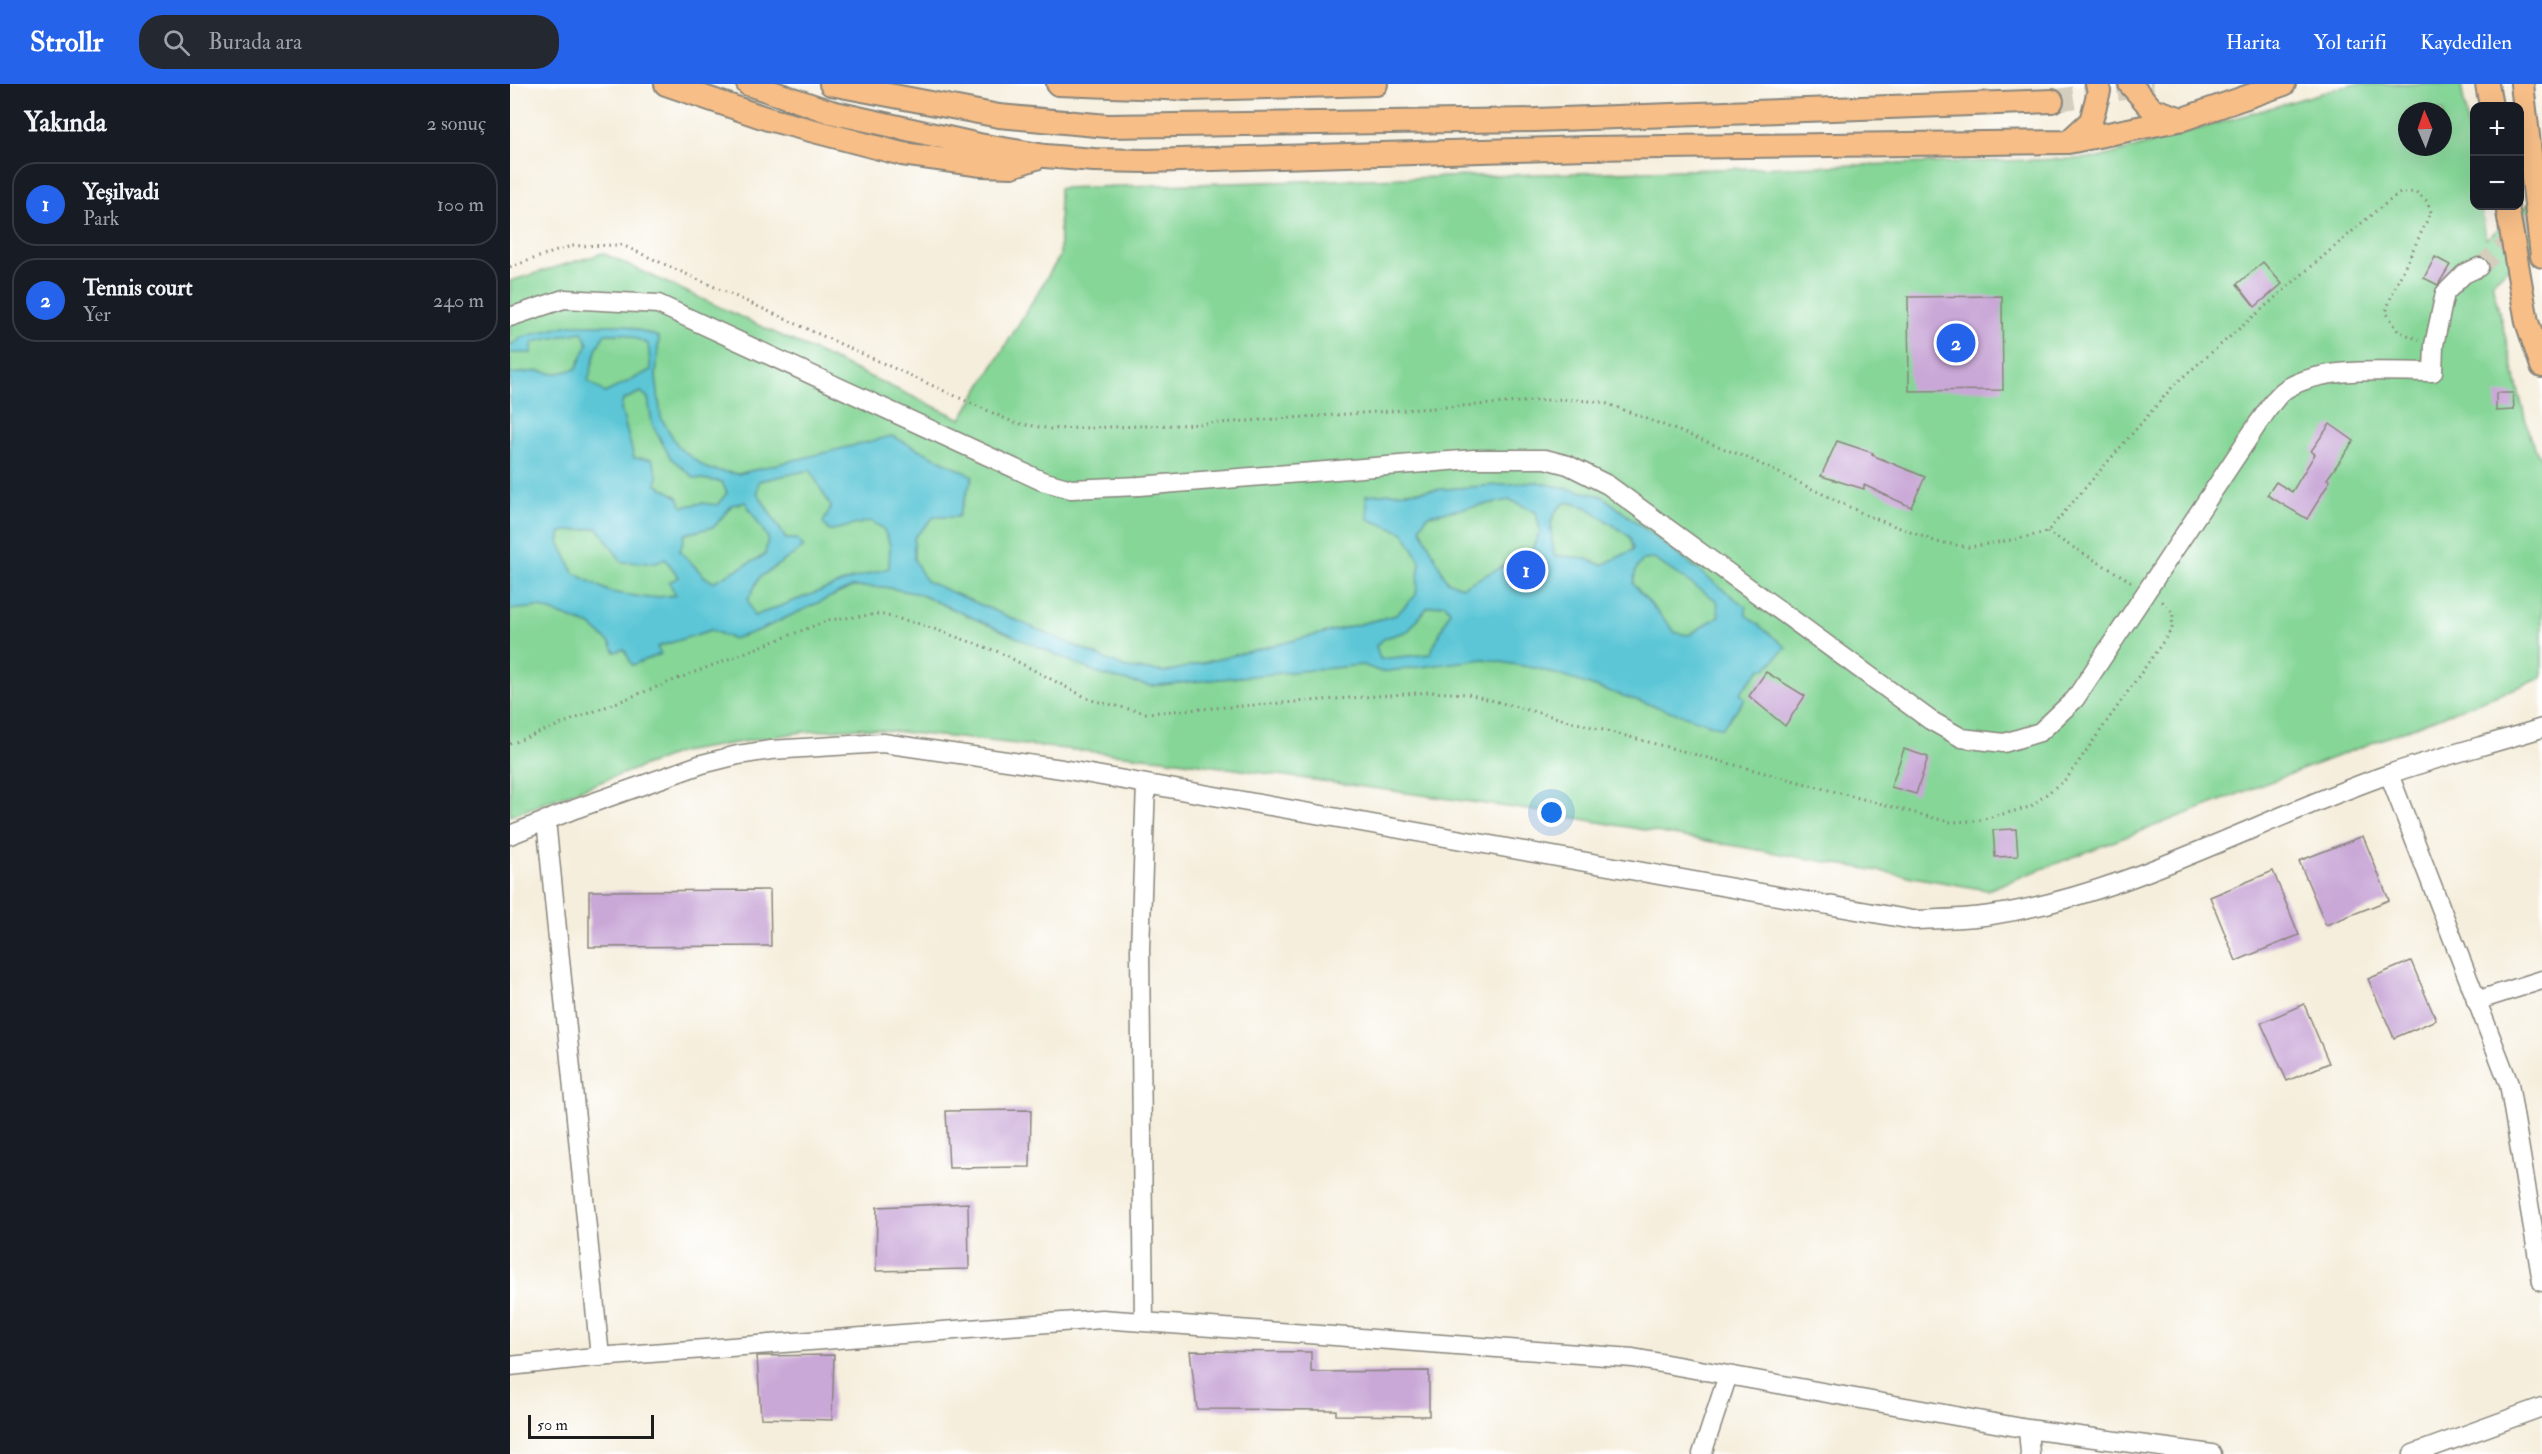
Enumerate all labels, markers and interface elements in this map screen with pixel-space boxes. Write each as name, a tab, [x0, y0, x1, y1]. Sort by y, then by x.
search box	[139, 15, 559, 69]
text: Strollr	[30, 25, 103, 60]
icon: search	[160, 26, 193, 59]
text: Burada ara	[208, 28, 302, 56]
text: Harita	[2226, 29, 2280, 56]
text: Yol tarifi	[2313, 29, 2387, 56]
text: Kaydedilen	[2420, 29, 2512, 56]
north arrow	[2398, 102, 2452, 156]
map controls	[2470, 102, 2524, 210]
button: +	[2470, 102, 2524, 156]
text: Yakında	[24, 107, 106, 139]
text: 2 sonuç	[427, 111, 486, 136]
button: −	[2470, 156, 2524, 210]
text: Yeşilvadi	[83, 178, 159, 206]
text: 1	[42, 192, 49, 217]
text: 100 m	[437, 192, 484, 217]
text: Park	[83, 206, 119, 231]
text: Tennis court	[83, 274, 193, 302]
text: 2	[40, 288, 51, 313]
text: 240 m	[433, 288, 484, 313]
text: Yer	[83, 302, 111, 327]
pin: 2	[1936, 320, 1976, 366]
pin: 1	[1506, 548, 1546, 592]
your location	[1537, 798, 1566, 827]
scale bar	[528, 1412, 654, 1440]
text: 50 m	[537, 1415, 568, 1435]

